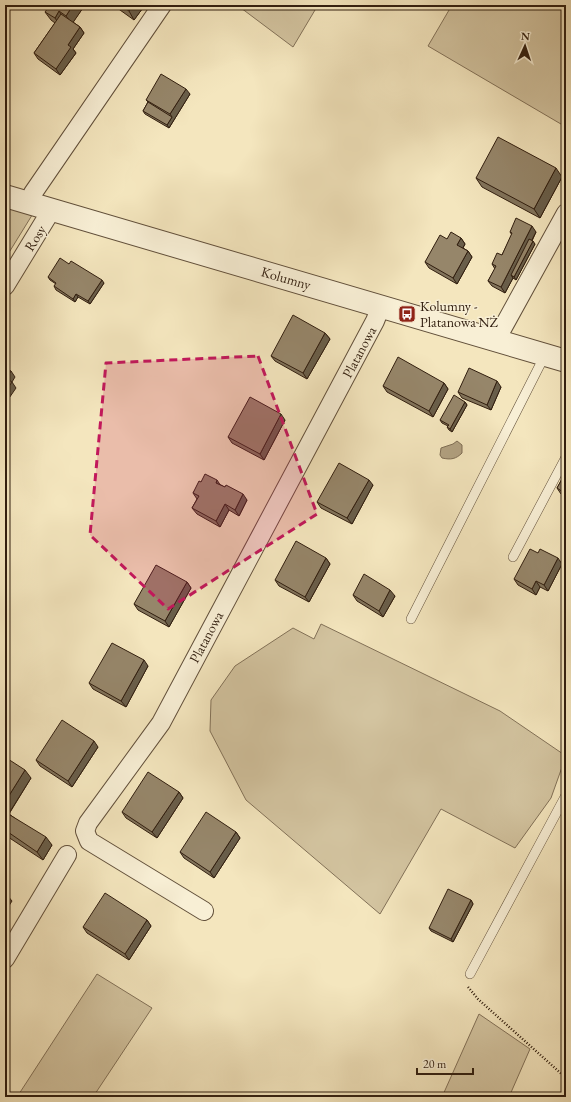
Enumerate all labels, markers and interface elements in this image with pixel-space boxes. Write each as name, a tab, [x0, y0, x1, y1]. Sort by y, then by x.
north arrow	[505, 26, 545, 66]
text: N	[521, 29, 530, 43]
street label: Rosy	[20, 221, 50, 254]
street label: Kolumny	[259, 262, 314, 294]
place label: Kolumny - Platanowa NŻ	[420, 297, 499, 331]
bus stop icon: Kolumny - Platanowa NŻ	[397, 304, 417, 324]
street label: Platanowa	[338, 323, 380, 381]
street label: Platanowa	[185, 608, 227, 666]
scale bar	[417, 1050, 473, 1076]
text: 20 m	[423, 1056, 447, 1072]

